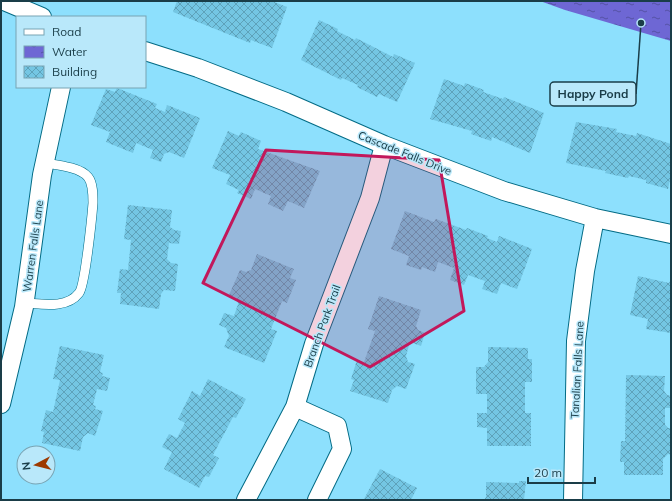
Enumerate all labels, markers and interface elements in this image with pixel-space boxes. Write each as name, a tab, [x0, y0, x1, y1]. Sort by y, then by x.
legend	[16, 16, 146, 88]
text: Road	[52, 24, 81, 39]
text: Water	[52, 44, 88, 59]
text: Building	[52, 64, 97, 79]
callout: Happy Pond	[550, 82, 636, 106]
text: Happy Pond	[558, 86, 628, 101]
street label: Cascade Falls Drive	[356, 128, 454, 178]
street label: Warren Falls Lane	[20, 199, 46, 293]
street label: Branch Park Trail	[301, 283, 343, 369]
street label: Tanalian Falls Lane	[567, 321, 587, 419]
north arrow	[16, 445, 56, 485]
scale bar	[528, 459, 595, 485]
text: N	[19, 461, 34, 471]
text: 20 m	[534, 465, 562, 480]

